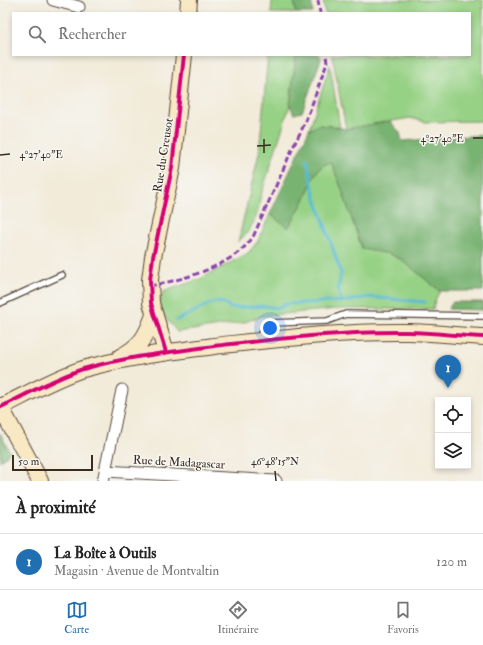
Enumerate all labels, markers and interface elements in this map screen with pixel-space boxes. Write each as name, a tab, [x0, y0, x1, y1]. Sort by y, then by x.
search box	[12, 12, 471, 56]
icon: search	[26, 23, 48, 45]
text: Rechercher	[58, 25, 126, 44]
street label: Rue du Creusot	[150, 117, 177, 193]
text: 4°27'40"E	[420, 133, 464, 145]
text: 4°27'40"E	[19, 149, 63, 161]
your location	[260, 318, 280, 338]
pin: 1	[435, 355, 461, 388]
map controls	[435, 397, 471, 469]
button: locate	[435, 397, 471, 433]
button: layers	[435, 433, 471, 469]
scale bar	[12, 453, 93, 472]
street label: Rue de Madagascar	[133, 453, 226, 472]
text: 50 m	[18, 455, 39, 468]
text: 46°48'15"N	[251, 456, 299, 468]
text: À proximité	[16, 497, 96, 518]
text: La Boîte à Outils	[54, 544, 156, 563]
text: 1	[27, 554, 31, 570]
text: 120 m	[436, 554, 467, 570]
text: Magasin · Avenue de Montvaltin	[54, 563, 219, 579]
tab: Carte	[64, 599, 89, 636]
tab: Itinéraire	[217, 599, 259, 636]
tab: Favoris	[387, 599, 419, 636]

